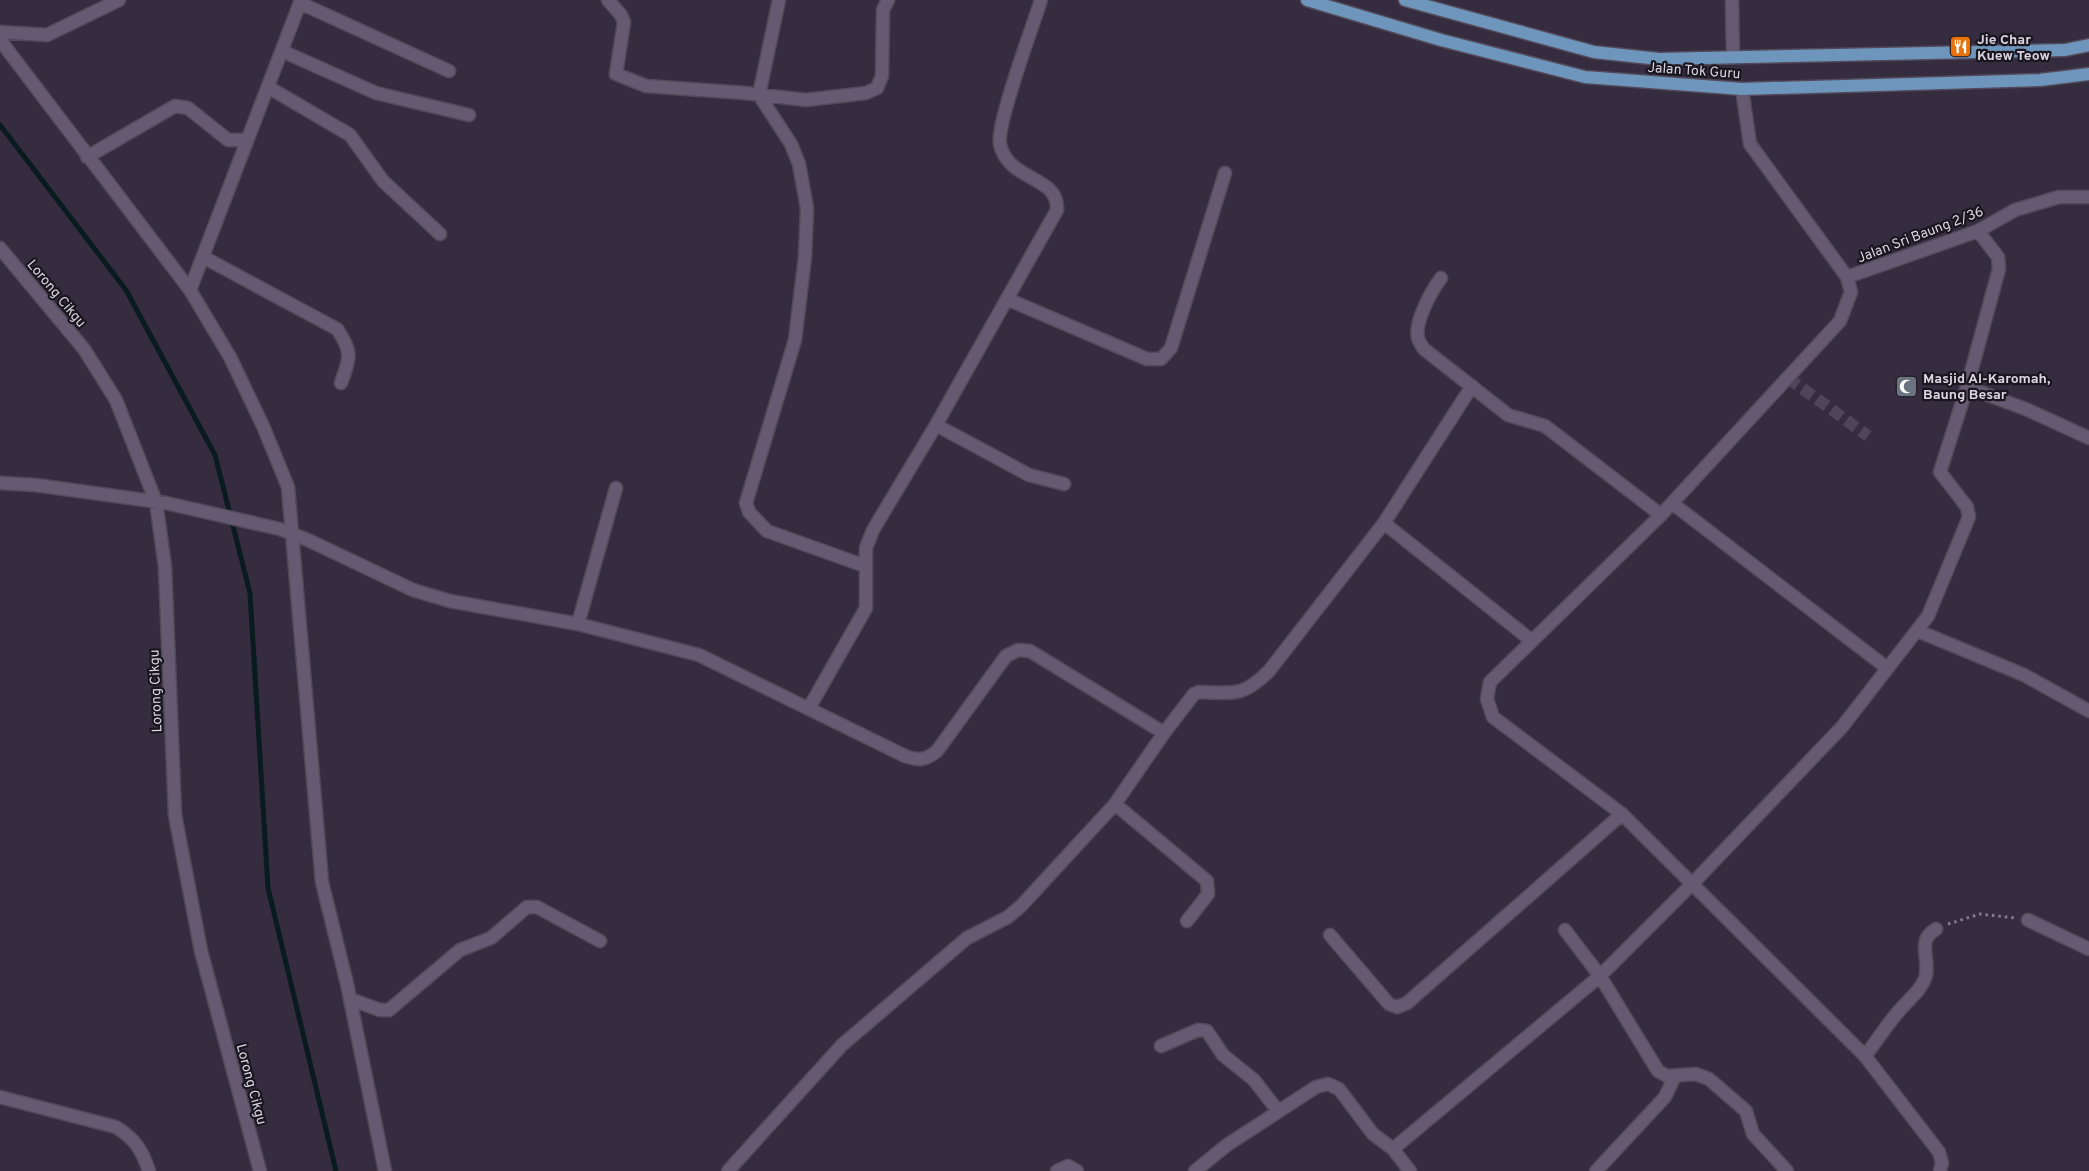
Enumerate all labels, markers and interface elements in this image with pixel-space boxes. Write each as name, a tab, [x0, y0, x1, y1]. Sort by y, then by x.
place label: Jie Char Kuew Teow	[1977, 32, 2050, 65]
restaurant icon: Jie Char Kuew Teow	[1949, 35, 1973, 59]
street label: Jalan Tok Guru	[1647, 60, 1741, 83]
street label: Jalan Sri Baung 2/36	[1855, 203, 1986, 267]
street label: Lorong Cikgu	[23, 257, 89, 331]
place label: Masjid Al-Karomah, Baung Besar	[1923, 371, 2051, 404]
mosque icon: Masjid Al-Karomah, Baung Besar	[1895, 374, 1919, 398]
street label: Lorong Cikgu	[147, 649, 166, 733]
street label: Lorong Cikgu	[232, 1042, 270, 1127]

